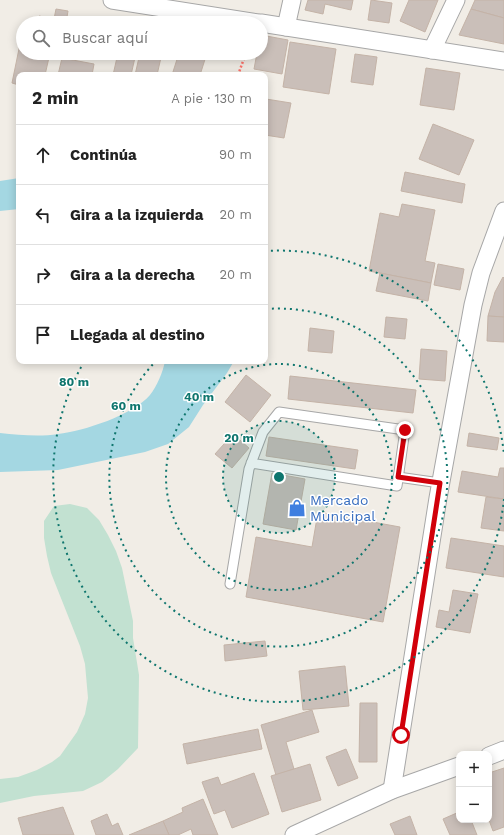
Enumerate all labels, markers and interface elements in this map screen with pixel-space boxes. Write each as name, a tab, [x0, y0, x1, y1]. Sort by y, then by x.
search box	[16, 16, 268, 60]
icon: search	[30, 27, 52, 49]
text: Buscar aquí	[62, 29, 148, 47]
text: 2 min	[32, 88, 78, 108]
text: A pie · 130 m	[171, 91, 252, 106]
icon: ahead	[32, 144, 54, 166]
text: Continúa	[70, 146, 137, 164]
text: 90 m	[219, 147, 252, 162]
icon: left	[32, 204, 54, 226]
text: Gira a la izquierda	[70, 206, 203, 224]
text: 20 m	[220, 207, 252, 222]
icon: right	[32, 264, 54, 286]
text: Gira a la derecha	[70, 266, 195, 284]
text: 20 m	[220, 267, 252, 282]
icon: arrive	[32, 324, 54, 346]
text: Llegada al destino	[70, 326, 205, 344]
text: 80 m	[59, 375, 89, 389]
text: 40 m	[184, 390, 214, 404]
text: 60 m	[111, 399, 141, 413]
route end	[396, 421, 414, 439]
text: 20 m	[224, 431, 254, 445]
centre of rings	[272, 470, 286, 484]
place label: Mercado Municipal	[310, 492, 376, 524]
shop icon: Mercado Municipal	[287, 498, 307, 518]
route start	[392, 726, 410, 744]
map controls	[456, 751, 492, 823]
button: +	[456, 751, 492, 787]
button: −	[456, 787, 492, 823]

